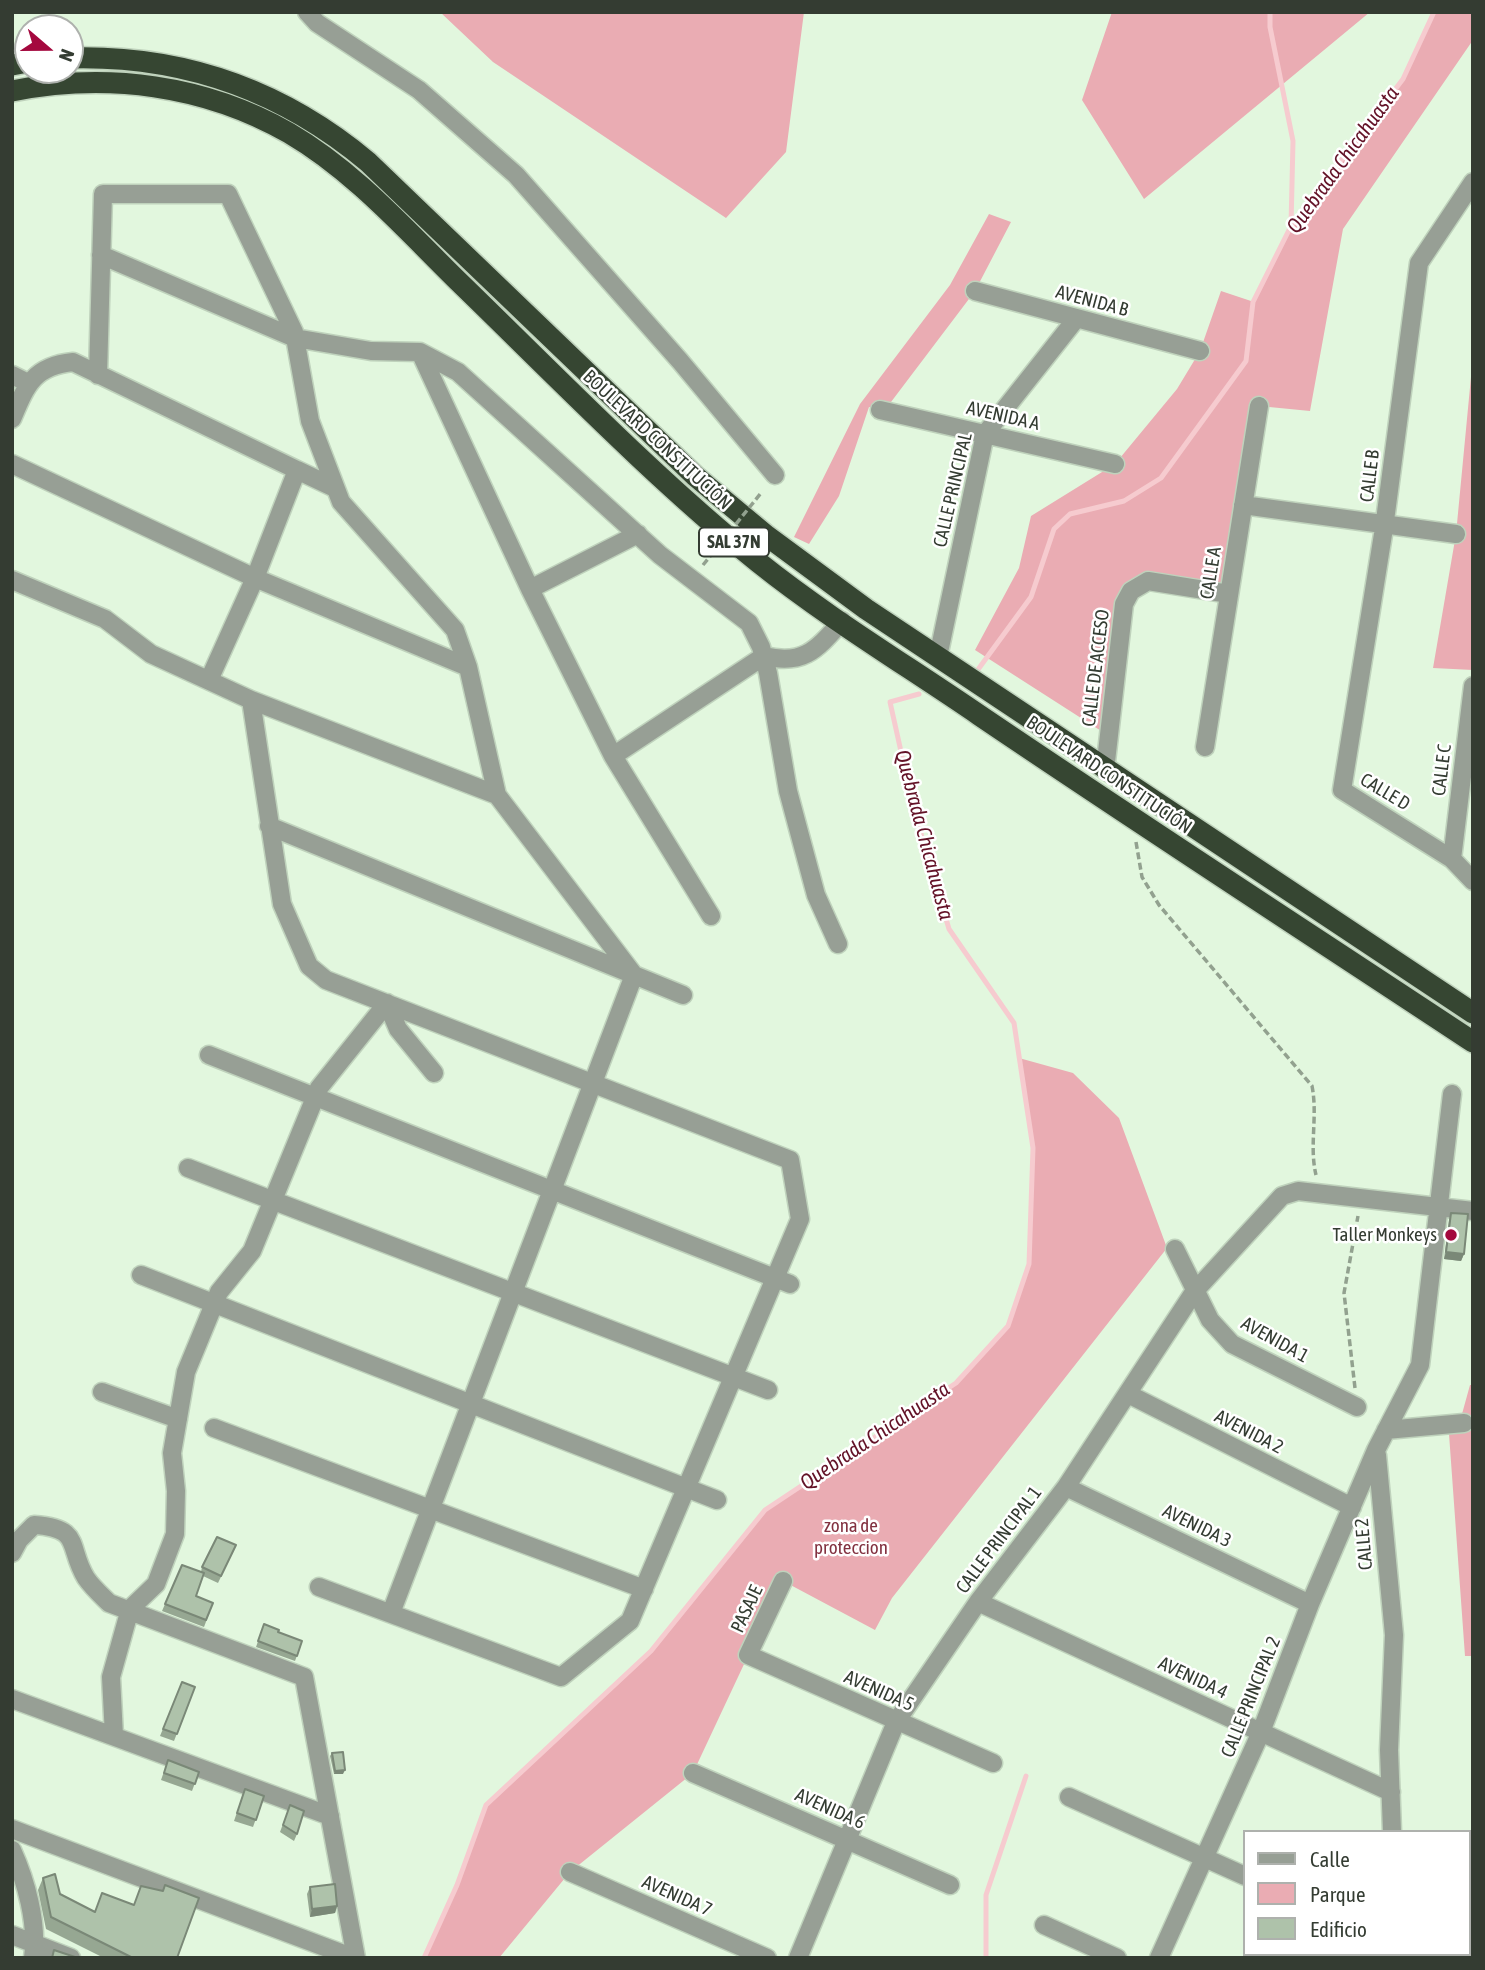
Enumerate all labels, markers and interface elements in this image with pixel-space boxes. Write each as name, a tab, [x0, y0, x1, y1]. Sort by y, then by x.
north arrow	[14, 14, 84, 84]
text: N	[55, 46, 79, 65]
water label: Quebrada Chicahuasta	[1281, 82, 1405, 238]
street label: AVENIDA B	[1053, 280, 1131, 322]
street label: BOULEVARD CONSTITUCIÓN	[578, 365, 736, 515]
street label: AVENIDA A	[964, 397, 1042, 435]
street label: CALLE PRINCIPAL	[929, 431, 977, 549]
street label: CALLE B	[1355, 449, 1385, 503]
road number: SAL 37N	[699, 528, 769, 556]
street label: CALLE A	[1196, 545, 1226, 601]
street label: CALLE DE ACCESO	[1078, 608, 1114, 728]
street label: BOULEVARD CONSTITUCIÓN	[1022, 711, 1196, 839]
street label: CALLE C	[1428, 743, 1456, 797]
water label: Quebrada Chicahuasta	[889, 747, 959, 923]
street label: CALLE D	[1356, 768, 1414, 816]
place label: Taller Monkeys	[1333, 1224, 1437, 1246]
marker: Taller Monkeys	[1443, 1227, 1459, 1243]
street label: AVENIDA 1	[1237, 1312, 1313, 1368]
water label: Quebrada Chicahuasta	[795, 1377, 955, 1495]
street label: AVENIDA 2	[1211, 1405, 1287, 1459]
street label: CALLE PRINCIPAL 1	[951, 1482, 1047, 1598]
street label: AVENIDA 3	[1159, 1500, 1235, 1552]
park label: zona de proteccion	[814, 1515, 888, 1559]
street label: CALLE 2	[1350, 1517, 1378, 1571]
street label: PASAJE	[726, 1582, 768, 1636]
street label: CALLE PRINCIPAL 2	[1216, 1633, 1286, 1761]
street label: AVENIDA 4	[1155, 1652, 1231, 1704]
street label: AVENIDA 5	[841, 1666, 917, 1716]
street label: AVENIDA 6	[792, 1784, 868, 1834]
legend	[1244, 1830, 1471, 1956]
text: Calle	[1310, 1847, 1350, 1871]
street label: AVENIDA 7	[639, 1871, 715, 1921]
text: Parque	[1310, 1882, 1365, 1906]
text: Edificio	[1310, 1917, 1367, 1941]

